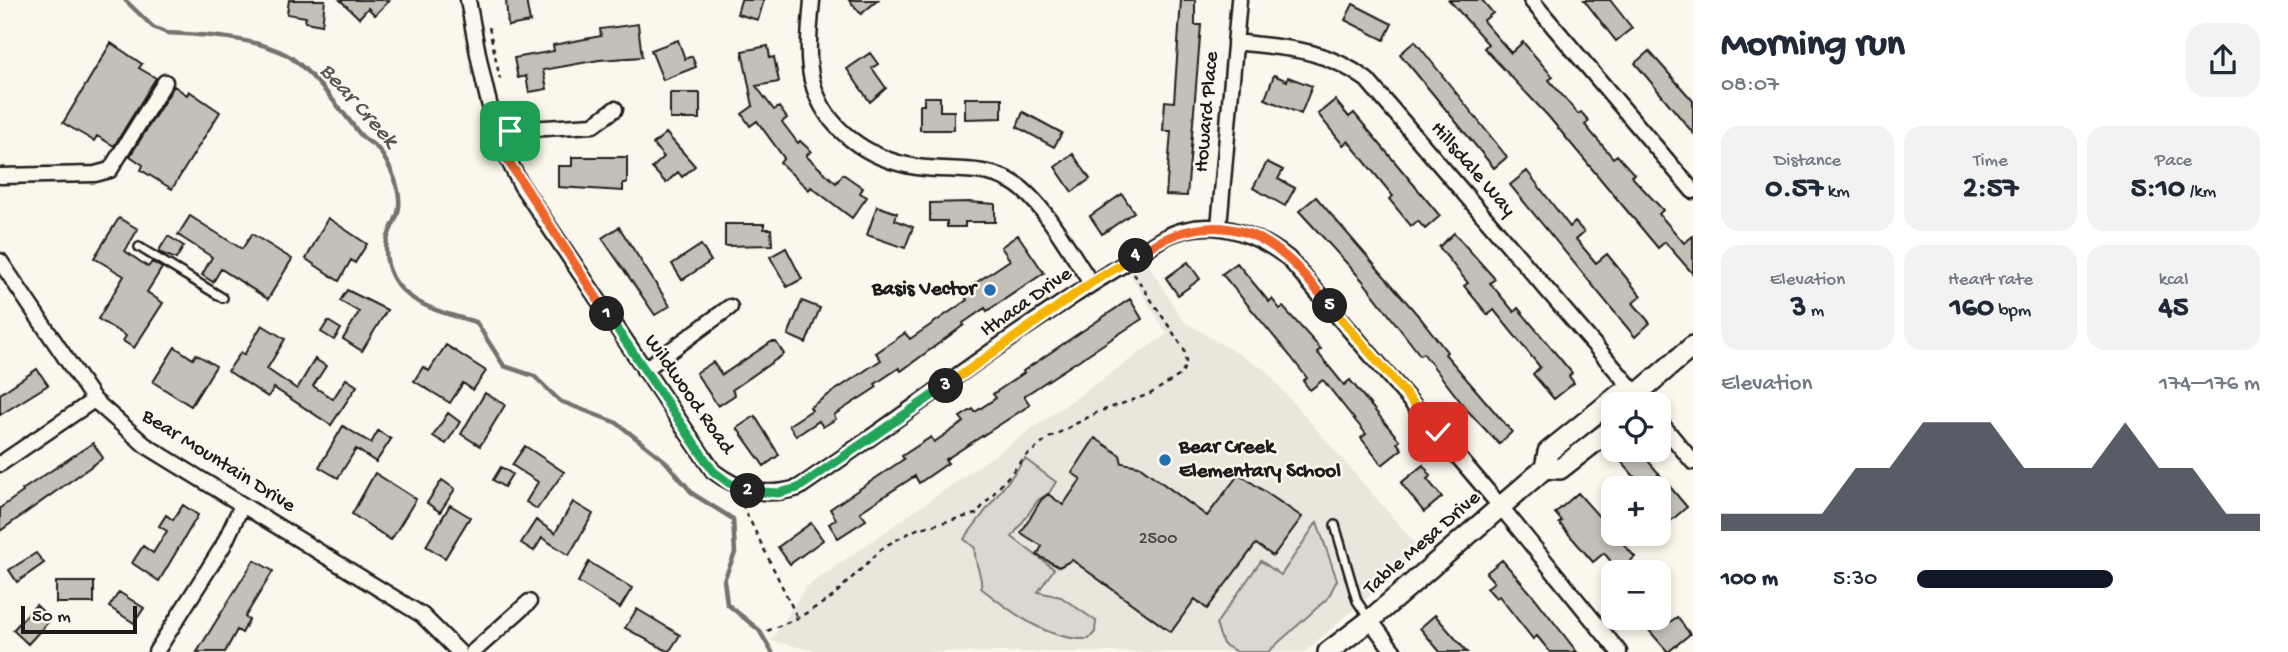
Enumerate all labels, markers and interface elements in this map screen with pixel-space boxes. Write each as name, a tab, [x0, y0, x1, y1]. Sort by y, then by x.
button: share	[2186, 23, 2260, 97]
text: Morning run	[1721, 24, 1905, 68]
street label: Howard Place	[1190, 49, 1226, 174]
water label: Bear Creek	[313, 58, 405, 156]
text: 08:07	[1721, 72, 1779, 99]
pin	[480, 101, 540, 161]
icon: arrive	[491, 112, 529, 150]
street label: Hillsdale Way	[1424, 117, 1520, 223]
text: Distance	[1774, 150, 1841, 173]
text: Time	[1973, 150, 2008, 173]
text: Pace	[2155, 150, 2192, 173]
text: 0.57	[1765, 173, 1823, 208]
text: 2:57	[1963, 173, 2018, 208]
text: 5:10	[2131, 173, 2185, 208]
text: km	[1823, 181, 1850, 204]
text: /km	[2185, 181, 2216, 204]
pin: 4	[1118, 238, 1154, 274]
text: 4	[1131, 244, 1140, 267]
street label: Ithaca Drive	[976, 262, 1079, 344]
text: Elevation	[1770, 269, 1845, 292]
text: Heart rate	[1948, 269, 2033, 292]
text: kcal	[2159, 269, 2188, 292]
place label: Basis Vector	[871, 278, 979, 303]
marker: Basis Vector	[982, 282, 998, 298]
pin: 5	[1312, 288, 1348, 324]
text: 3	[1791, 292, 1806, 327]
text: 160	[1950, 292, 1994, 327]
text: 45	[2159, 292, 2188, 327]
text: 5	[1325, 294, 1335, 317]
pin: 1	[590, 296, 624, 332]
text: m	[1806, 300, 1824, 323]
text: bpm	[1994, 300, 2031, 323]
text: 1	[603, 302, 610, 325]
street label: Wildwood Road	[637, 330, 740, 461]
pin: 3	[928, 368, 964, 404]
text: Elevation	[1721, 371, 1812, 398]
text: 174–176 m	[2159, 371, 2260, 398]
text: 3	[941, 374, 950, 397]
map controls	[1601, 392, 1671, 630]
button: locate	[1601, 392, 1671, 462]
pin	[1408, 402, 1468, 462]
street label: Bear Mountain Drive	[136, 404, 300, 520]
icon: check	[1419, 413, 1457, 451]
place label: Bear Creek Elementary School	[1178, 436, 1341, 485]
marker: Bear Creek Elementary School	[1157, 452, 1173, 468]
pin: 2	[730, 474, 766, 508]
button: +	[1601, 476, 1671, 546]
text: 2	[743, 479, 752, 502]
street label: Table Mesa Drive	[1359, 486, 1487, 602]
house number: 2500	[1139, 529, 1177, 550]
button: −	[1601, 560, 1671, 630]
text: 100 m	[1721, 566, 1778, 593]
text: 5:30	[1833, 566, 1877, 593]
scale bar	[21, 603, 136, 635]
text: 50 m	[32, 606, 71, 629]

